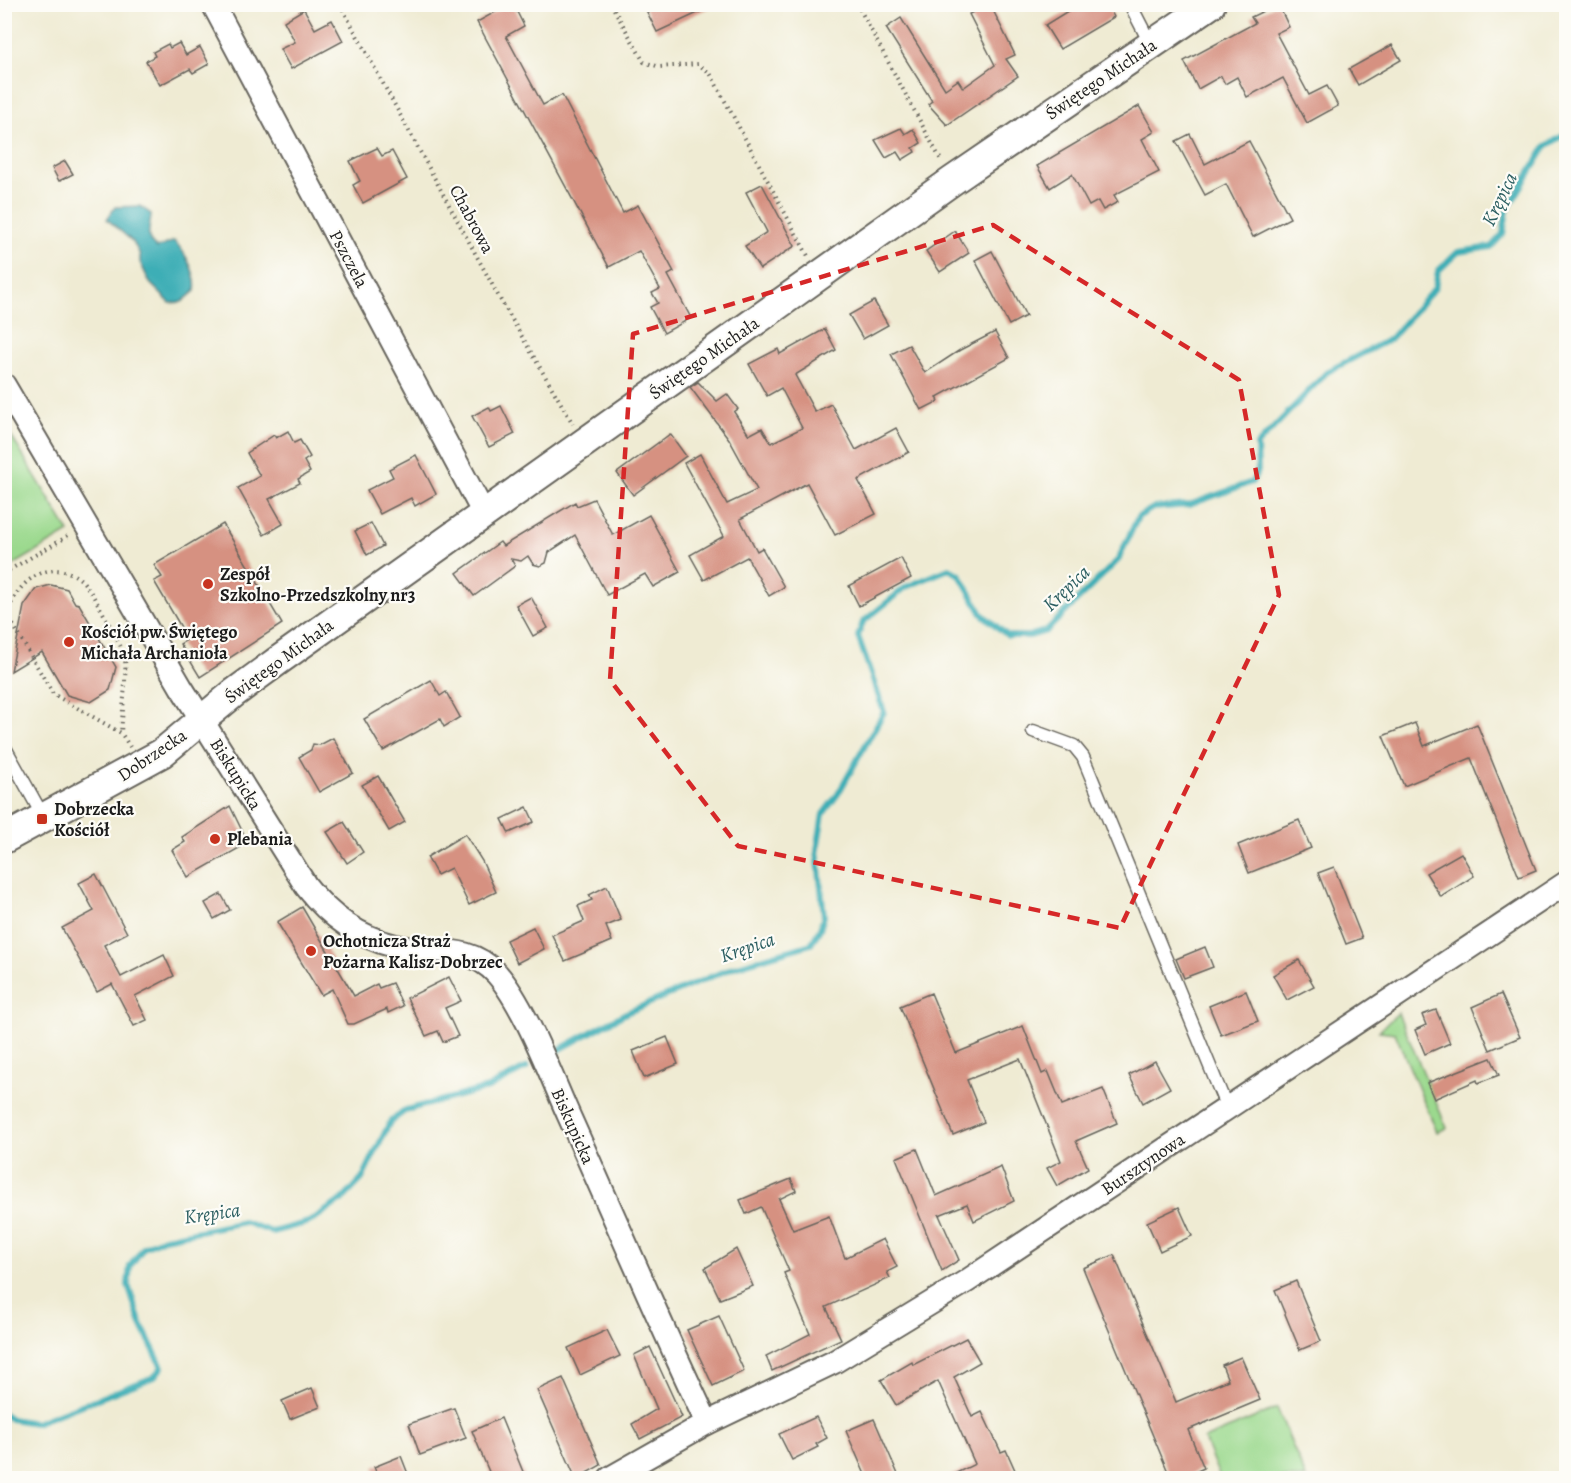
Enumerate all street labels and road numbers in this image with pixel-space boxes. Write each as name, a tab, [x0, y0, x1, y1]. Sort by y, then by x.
street label: Świętego Michała	[1041, 33, 1162, 125]
street label: Chabrowa	[444, 180, 500, 258]
street label: Pszczela	[324, 226, 374, 293]
street label: Świętego Michała	[644, 311, 764, 405]
street label: Świętego Michała	[220, 613, 339, 709]
street label: Dobrzecka	[113, 723, 192, 787]
street label: Biskupicka	[204, 733, 268, 815]
street label: Biskupicka	[546, 1084, 601, 1168]
street label: Bursztynowa	[1096, 1127, 1190, 1201]

